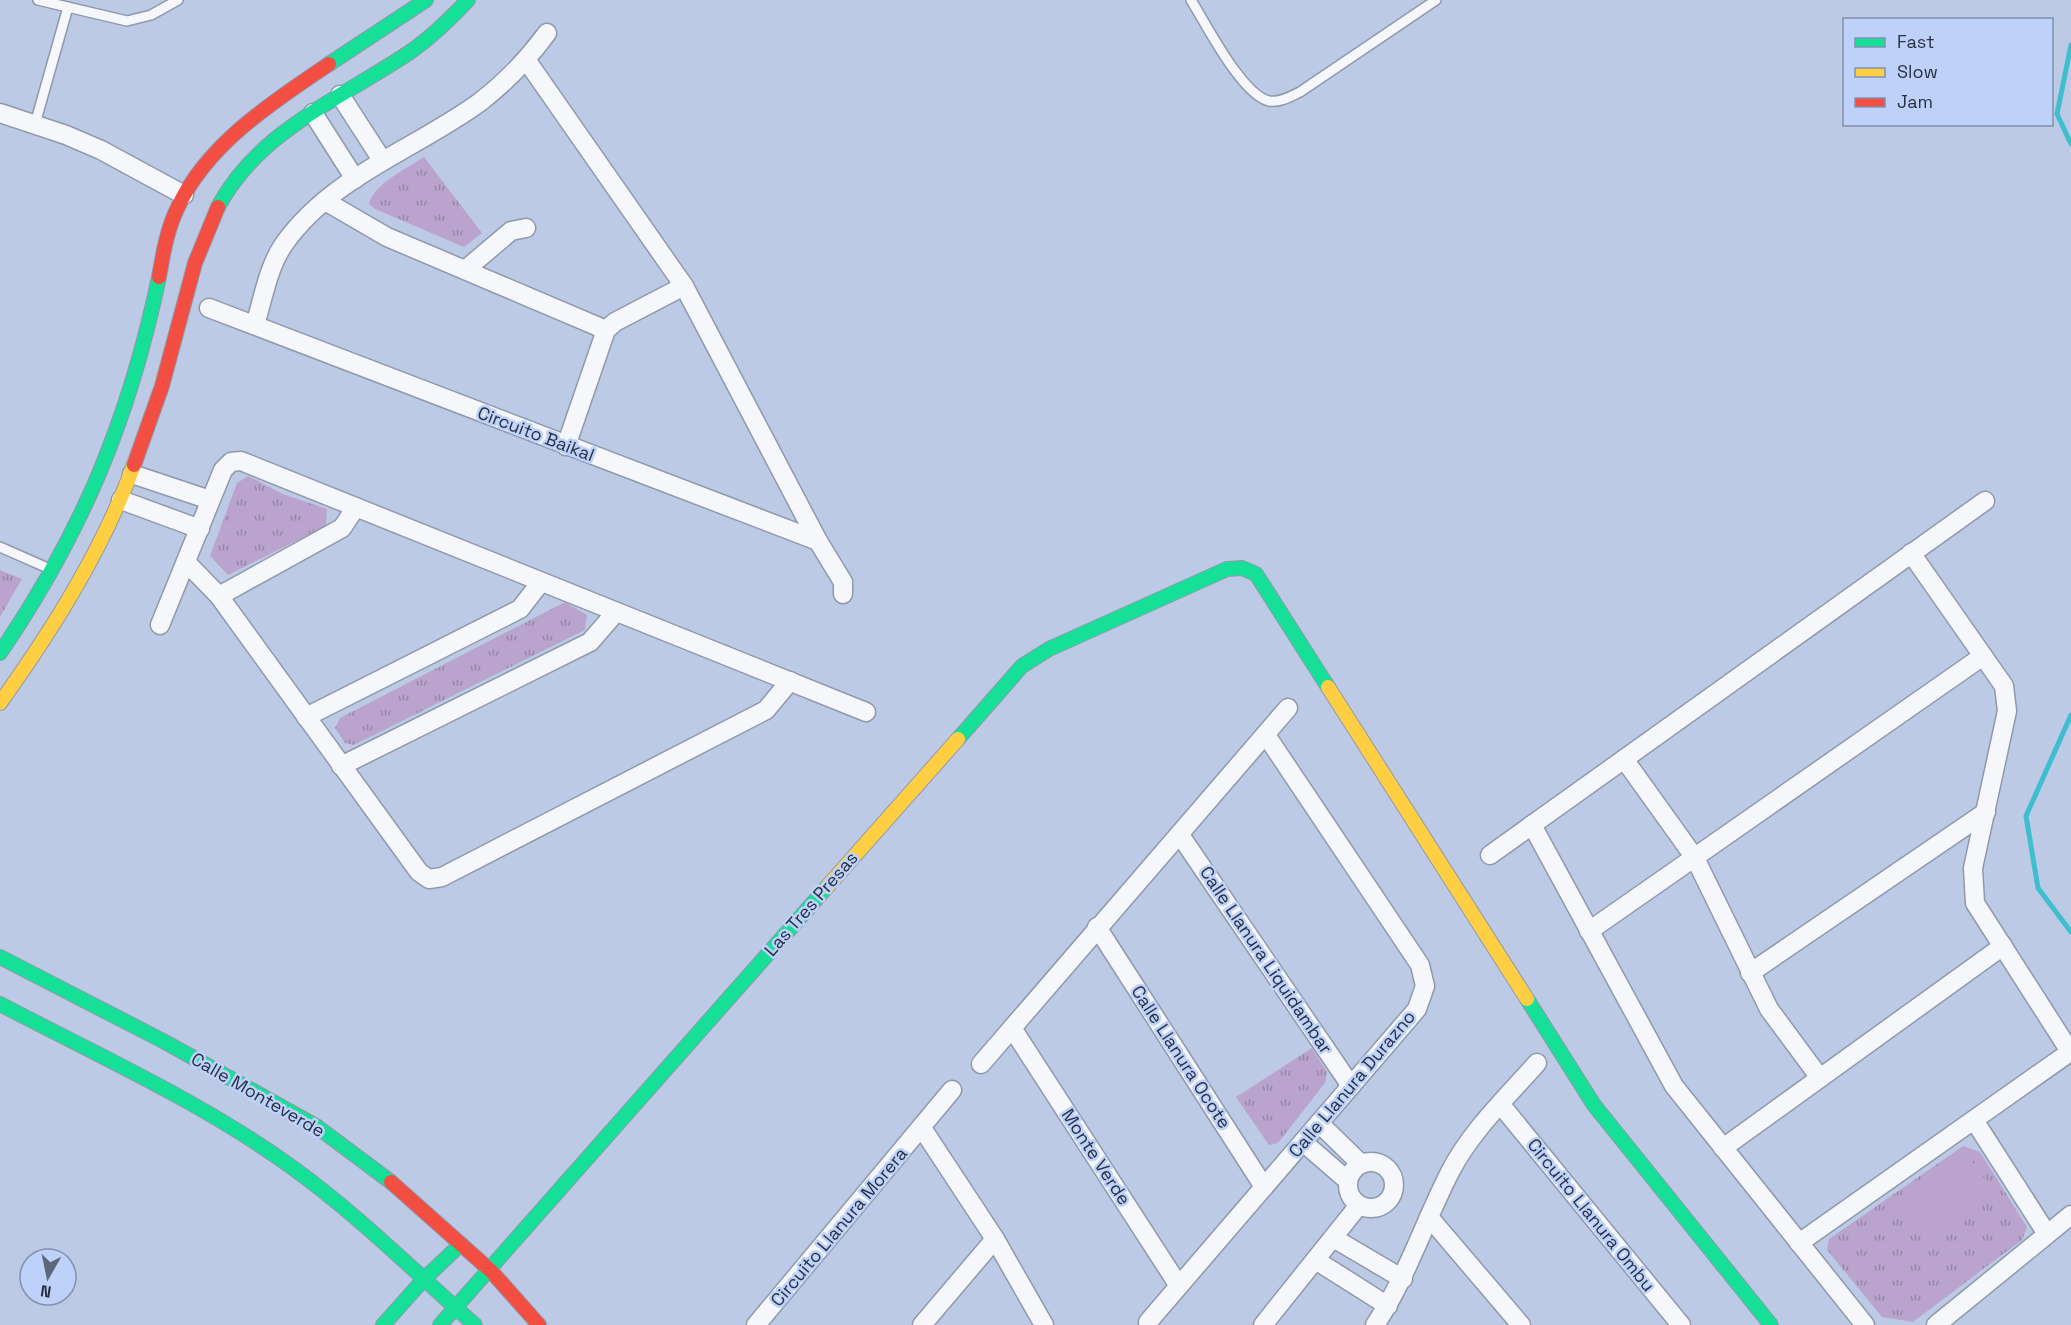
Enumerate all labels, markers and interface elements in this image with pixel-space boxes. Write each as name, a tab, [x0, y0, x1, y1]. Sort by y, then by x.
legend	[1843, 18, 2053, 126]
text: Fast	[1897, 30, 1934, 53]
text: Slow	[1897, 60, 1938, 83]
text: Jam	[1897, 90, 1933, 113]
street label: Circuito Baikal	[475, 401, 598, 466]
street label: Las Tres Presas	[759, 847, 862, 961]
street label: Calle Llanura Liquidambar	[1195, 862, 1338, 1058]
street label: Calle Llanura Ocote	[1127, 981, 1236, 1133]
street label: Calle Llanura Durazno	[1283, 1005, 1420, 1162]
street label: Calle Monteverde	[187, 1047, 329, 1142]
street label: Monte Verde	[1057, 1104, 1136, 1209]
street label: Circuito Llanura Ombu	[1523, 1133, 1660, 1296]
street label: Circuito Llanura Morera	[765, 1142, 912, 1311]
north arrow	[18, 1247, 78, 1307]
text: N	[39, 1280, 53, 1303]

